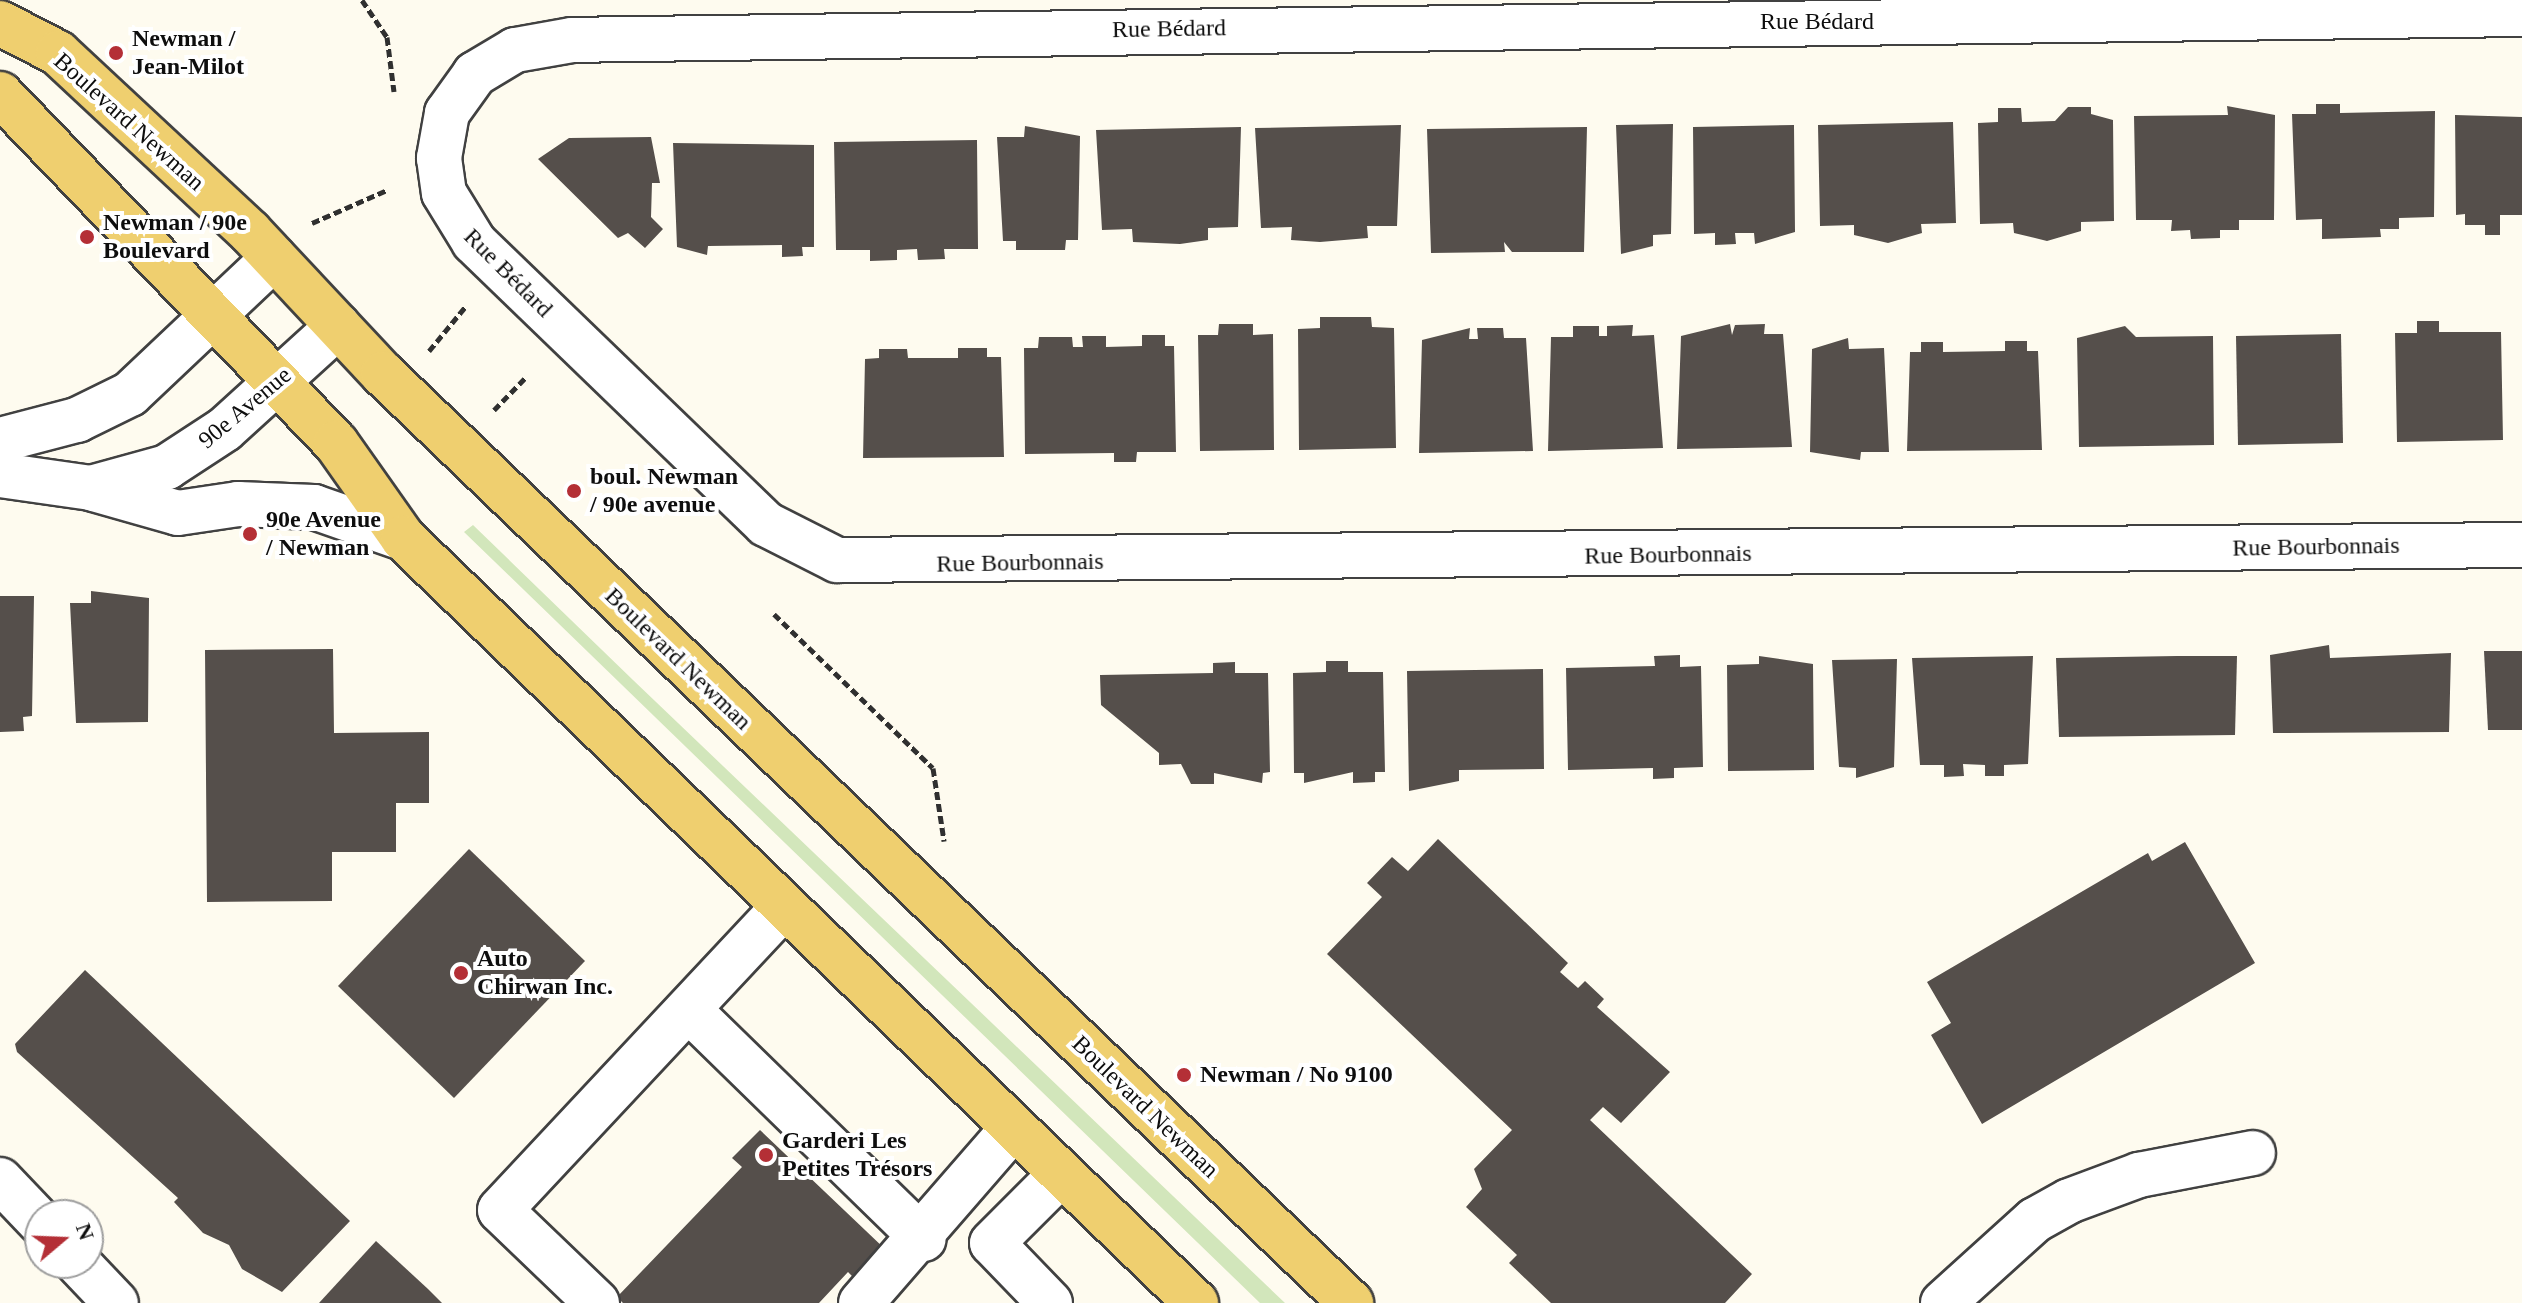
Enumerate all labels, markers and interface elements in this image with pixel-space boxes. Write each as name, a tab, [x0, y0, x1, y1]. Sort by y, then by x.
street label: Rue Bédard	[1760, 8, 1874, 36]
street label: Rue Bédard	[1112, 14, 1226, 44]
place label: Newman / Jean-Milot	[132, 25, 244, 81]
marker: Newman / Jean-Milot	[107, 44, 125, 62]
street label: Boulevard Newman	[48, 47, 210, 197]
place label: Newman / 90e Boulevard	[103, 209, 247, 265]
street label: Rue Bédard	[458, 223, 558, 323]
marker: Newman / 90e Boulevard	[78, 228, 96, 246]
street label: 90e Avenue	[192, 360, 298, 456]
place label: boul. Newman / 90e avenue	[590, 463, 738, 519]
marker: boul. Newman / 90e avenue	[565, 482, 583, 500]
place label: 90e Avenue / Newman	[266, 506, 382, 562]
marker: 90e Avenue / Newman	[241, 525, 259, 543]
street label: Rue Bourbonnais	[2232, 531, 2400, 563]
street label: Rue Bourbonnais	[1584, 539, 1752, 571]
street label: Rue Bourbonnais	[936, 547, 1104, 579]
street label: Boulevard Newman	[599, 582, 757, 736]
place label: Auto Chirwan Inc.	[477, 945, 613, 1001]
marker: Auto Chirwan Inc.	[452, 964, 470, 982]
street label: Boulevard Newman	[1066, 1030, 1224, 1184]
place label: Newman / No 9100	[1200, 1061, 1393, 1089]
marker: Newman / No 9100	[1175, 1066, 1193, 1084]
place label: Garderi Les Petites Trésors	[782, 1127, 933, 1183]
marker: Garderi Les Petites Trésors	[757, 1146, 775, 1164]
north arrow	[24, 1199, 104, 1279]
text: N	[71, 1220, 100, 1243]

